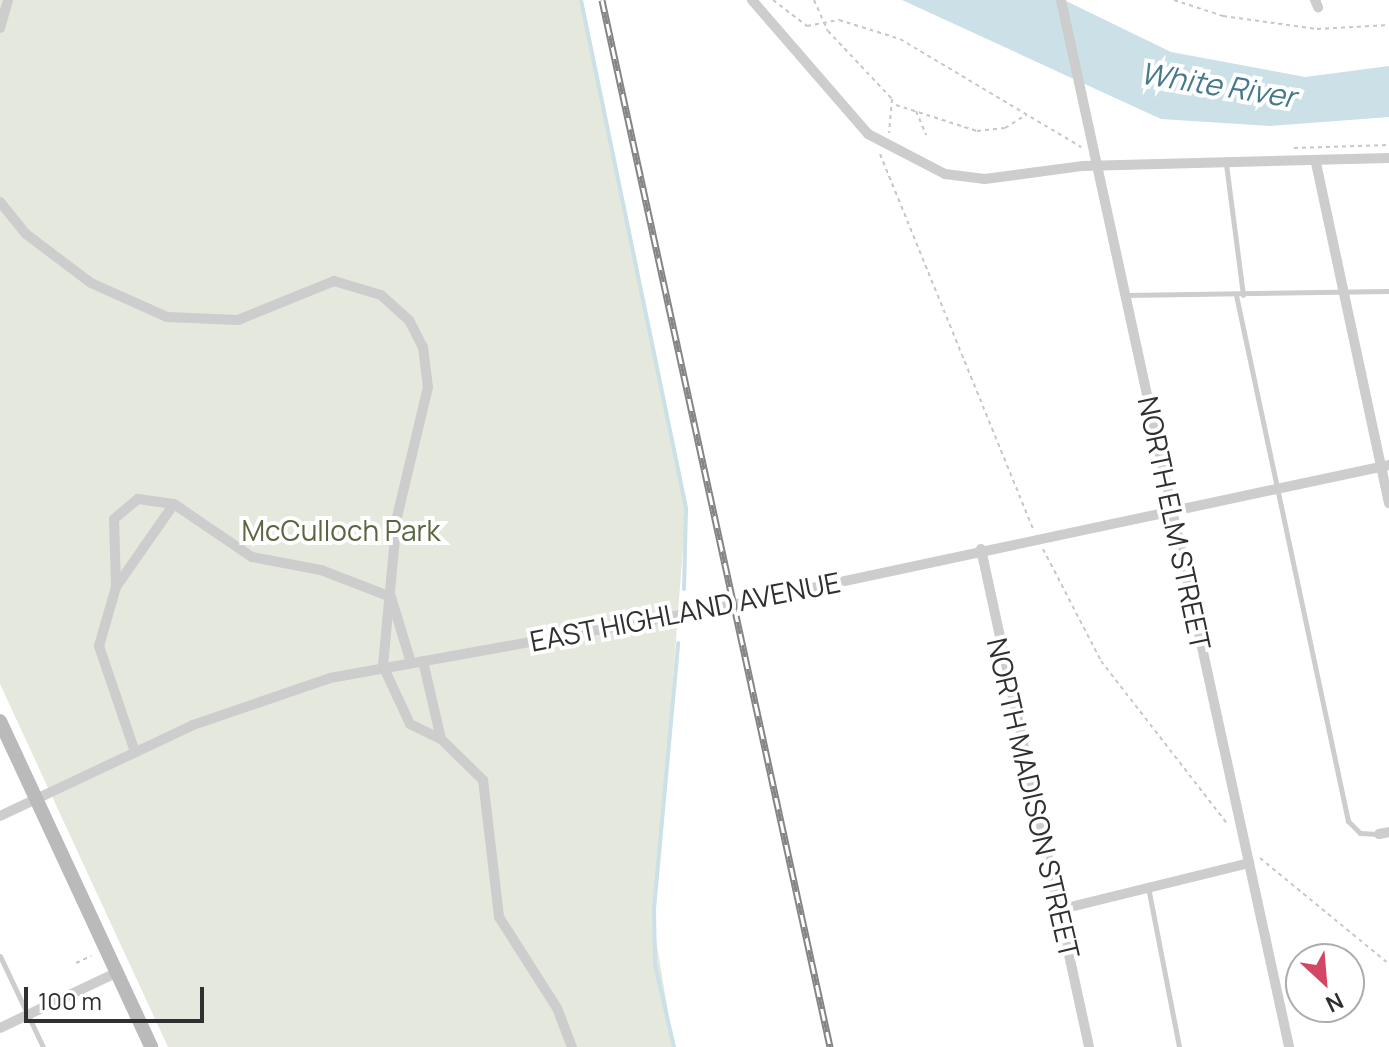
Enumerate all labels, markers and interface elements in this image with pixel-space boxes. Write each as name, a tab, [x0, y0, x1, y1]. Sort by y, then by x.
water label: White River	[1138, 55, 1298, 115]
street label: NORTH ELM STREET	[1132, 393, 1218, 653]
park label: McCulloch Park	[242, 513, 440, 547]
street label: EAST HIGHLAND AVENUE	[527, 564, 843, 658]
street label: NORTH MADISON STREET	[981, 635, 1087, 961]
north arrow	[1285, 943, 1365, 1023]
scale bar	[28, 971, 208, 1021]
text: 100 m	[38, 984, 102, 1017]
text: N	[1321, 986, 1348, 1020]

